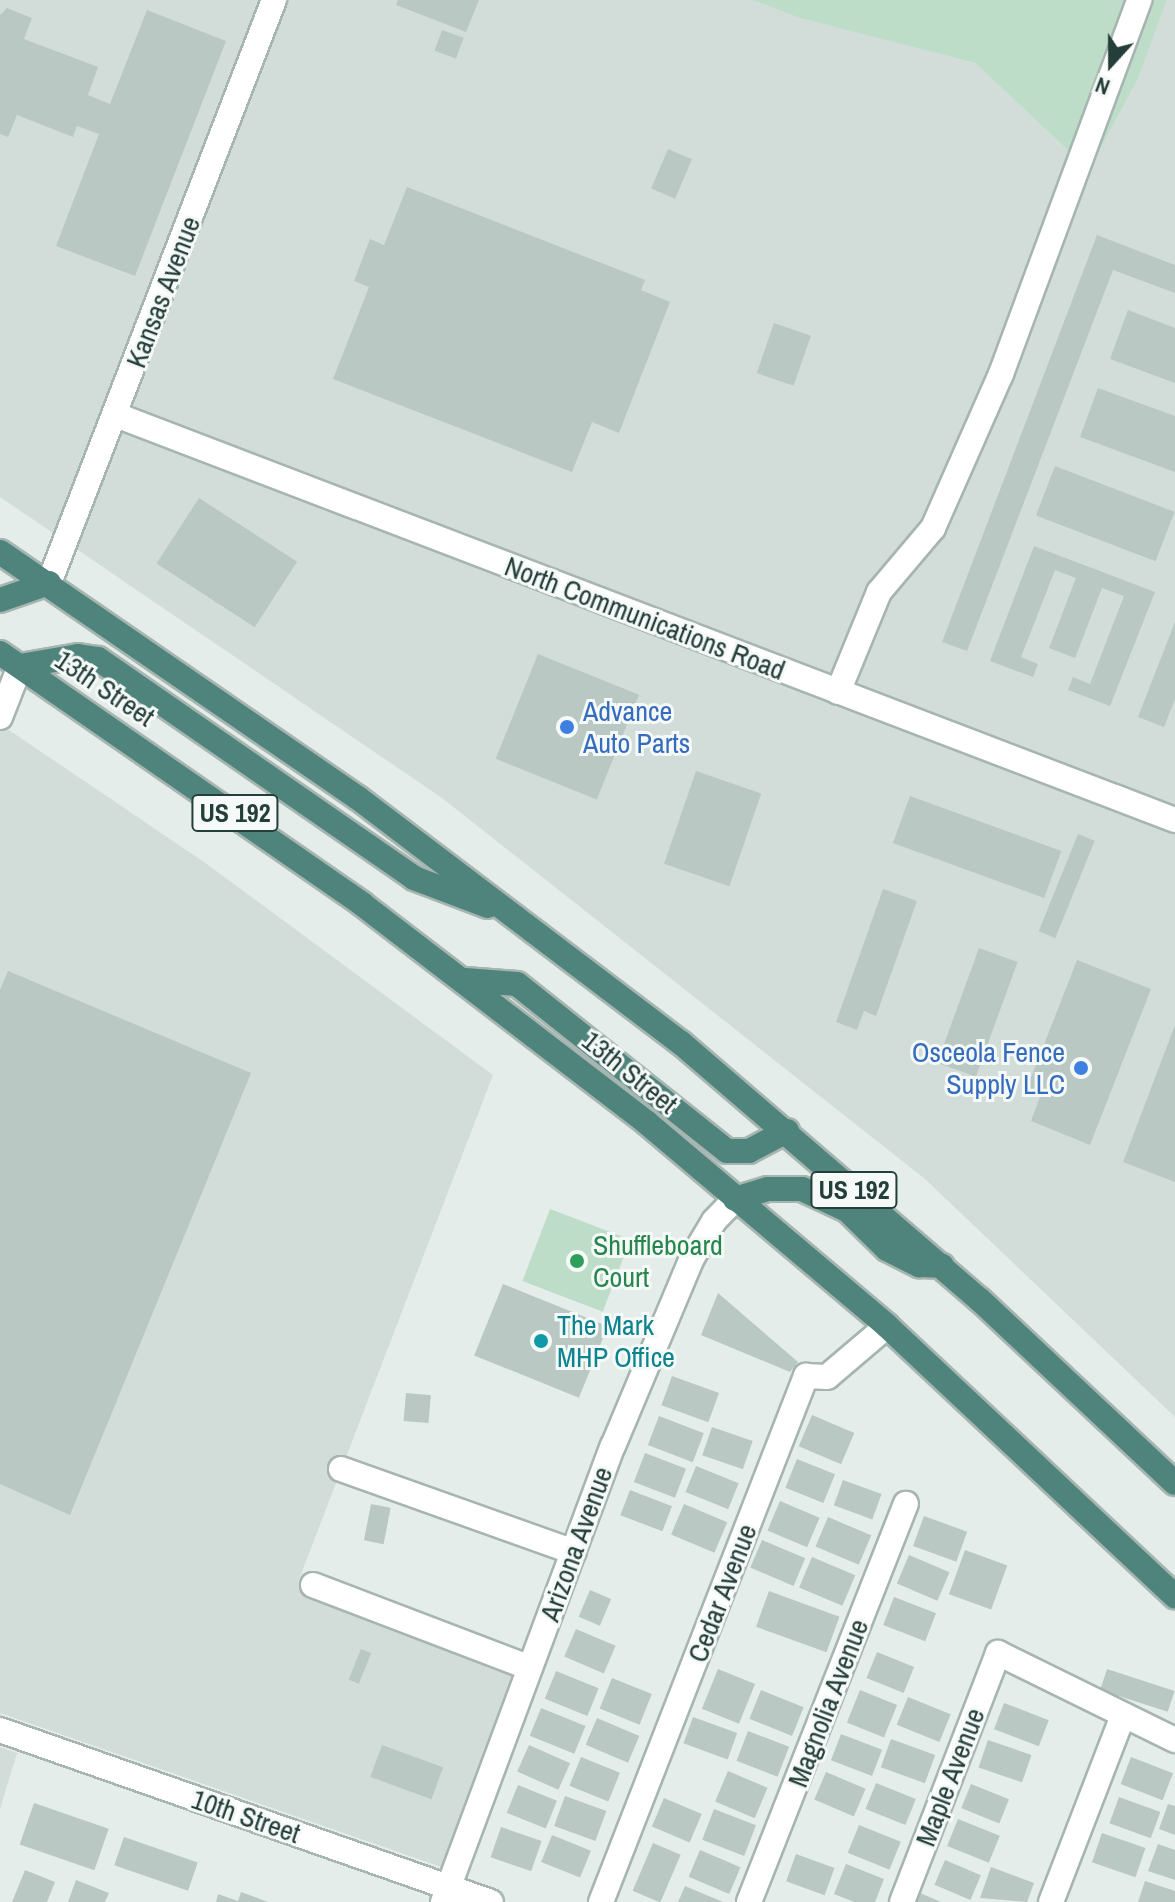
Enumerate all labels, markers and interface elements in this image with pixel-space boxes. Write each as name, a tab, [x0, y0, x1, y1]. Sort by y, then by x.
north arrow	[1071, 24, 1151, 104]
text: N	[1091, 70, 1114, 103]
street label: Kansas Avenue	[119, 211, 207, 373]
street label: North Communications Road	[500, 549, 790, 687]
street label: 13th Street	[49, 643, 161, 733]
place label: Advance Auto Parts	[583, 694, 690, 760]
marker: Advance Auto Parts	[558, 718, 576, 736]
road number: US 192	[191, 791, 279, 835]
street label: 13th Street	[576, 1024, 684, 1120]
place label: Osceola Fence Supply LLC	[912, 1035, 1065, 1101]
marker: Osceola Fence Supply LLC	[1072, 1059, 1090, 1077]
road number: US 192	[810, 1168, 898, 1212]
place label: Shuffleboard Court	[593, 1228, 723, 1294]
marker: Shuffleboard Court	[568, 1252, 586, 1270]
place label: The Mark MHP Office	[557, 1308, 675, 1374]
marker: The Mark MHP Office	[532, 1332, 550, 1350]
street label: Arizona Avenue	[532, 1462, 620, 1626]
street label: Cedar Avenue	[680, 1519, 764, 1667]
street label: Magnolia Avenue	[780, 1614, 876, 1792]
street label: Maple Avenue	[908, 1703, 992, 1851]
street label: 10th Street	[187, 1782, 305, 1850]

